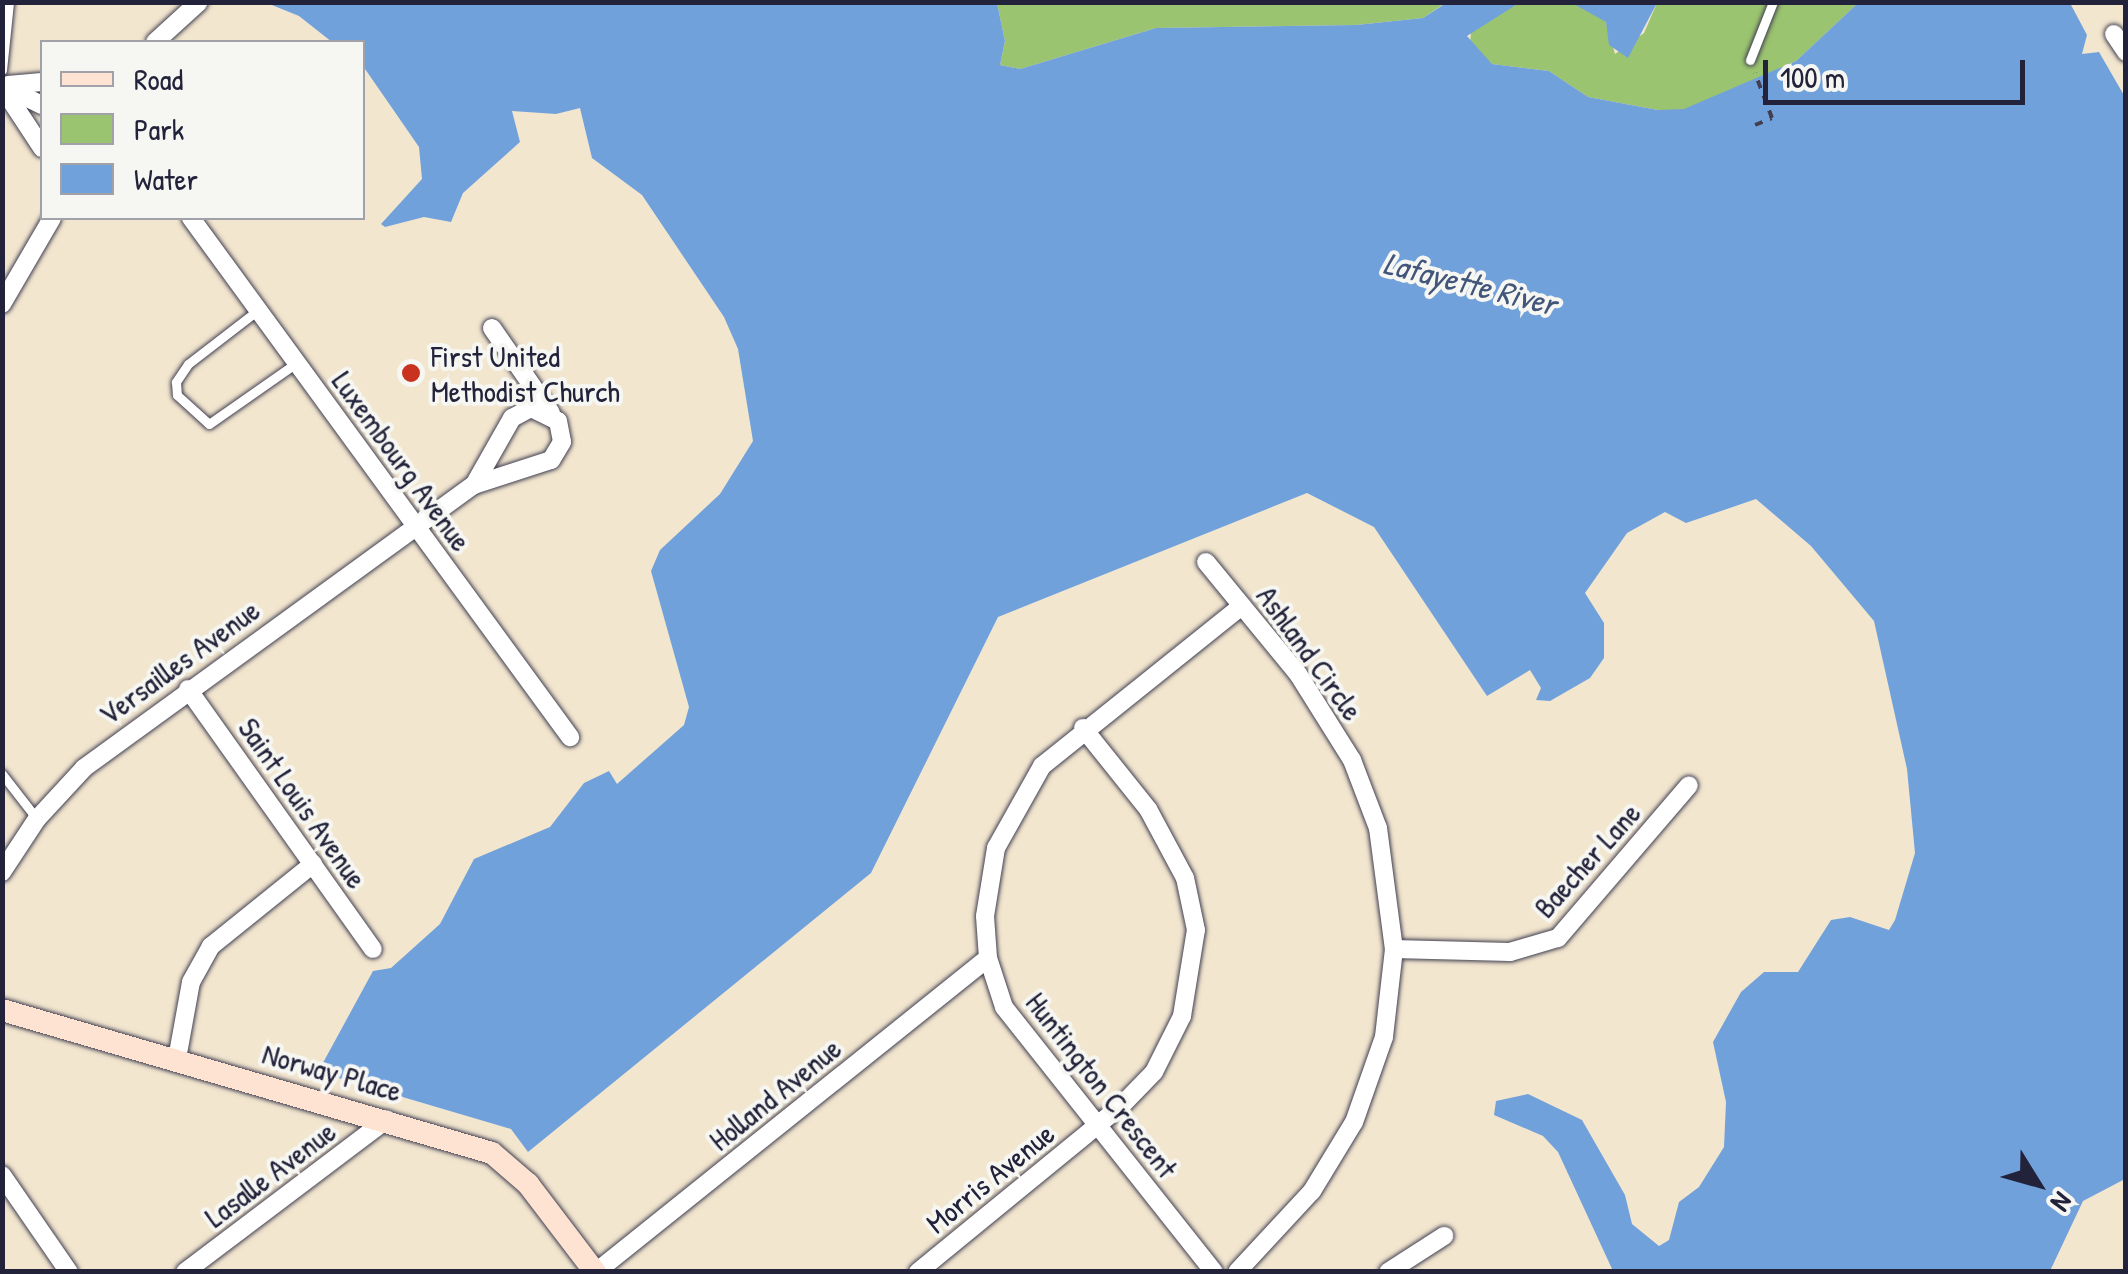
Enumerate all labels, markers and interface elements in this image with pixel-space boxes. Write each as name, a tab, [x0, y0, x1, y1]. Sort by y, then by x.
legend	[40, 40, 365, 220]
scale bar	[1768, 40, 2030, 102]
text: 100 m	[1780, 57, 1845, 97]
text: Road	[134, 59, 183, 99]
text: Park	[134, 109, 184, 149]
text: Water	[134, 159, 198, 199]
water label: Lafayette River	[1380, 244, 1560, 324]
place label: First United Methodist Church	[431, 338, 620, 408]
marker: First United Methodist Church	[400, 362, 422, 384]
street label: Luxembourg Avenue	[325, 364, 479, 558]
street label: Ashland Circle	[1249, 579, 1371, 727]
street label: Versailles Avenue	[92, 592, 266, 732]
street label: Saint Louis Avenue	[231, 711, 375, 895]
street label: Baecher Lane	[1526, 795, 1648, 925]
street label: Huntington Crescent	[1018, 985, 1186, 1185]
street label: Holland Avenue	[702, 1030, 848, 1158]
street label: Norway Place	[259, 1035, 405, 1109]
street label: Lasalle Avenue	[198, 1113, 342, 1235]
street label: Morris Avenue	[919, 1115, 1061, 1241]
north arrow	[1988, 1134, 2088, 1234]
text: N	[2042, 1185, 2082, 1219]

